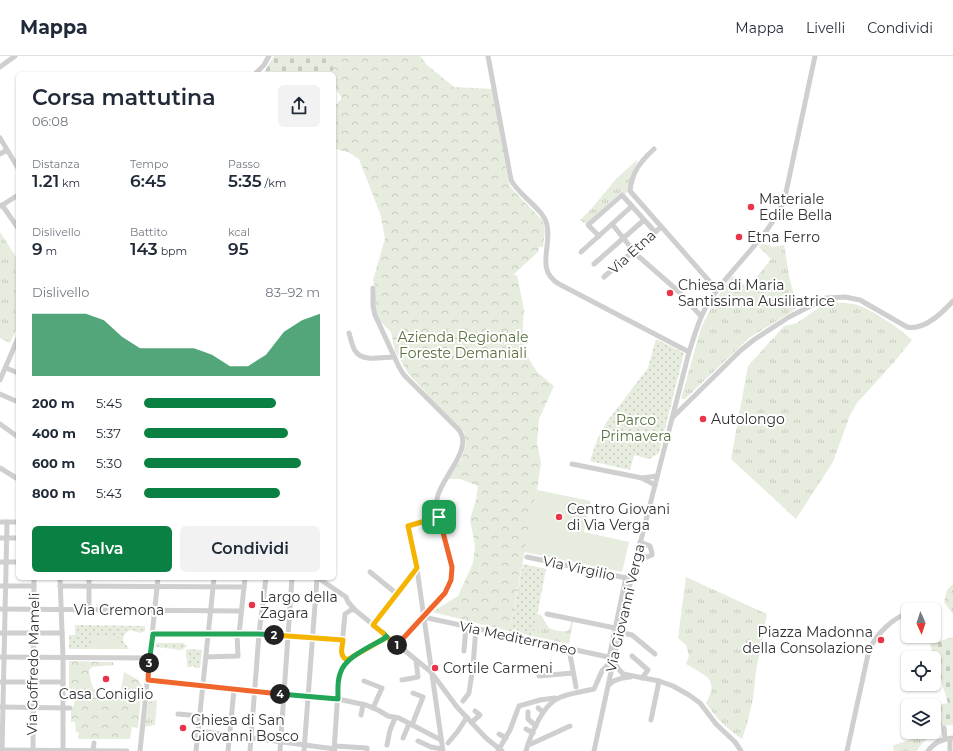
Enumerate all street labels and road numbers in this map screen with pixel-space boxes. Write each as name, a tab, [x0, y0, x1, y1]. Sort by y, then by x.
street label: Via Etna	[605, 226, 659, 278]
street label: Via Giovanni Verga	[601, 542, 649, 674]
street label: Via Virgilio	[541, 552, 617, 585]
street label: Via Goffredo Mameli	[23, 593, 43, 735]
street label: Via Cremona	[74, 601, 164, 619]
street label: Via Mediterraneo	[458, 617, 579, 659]

